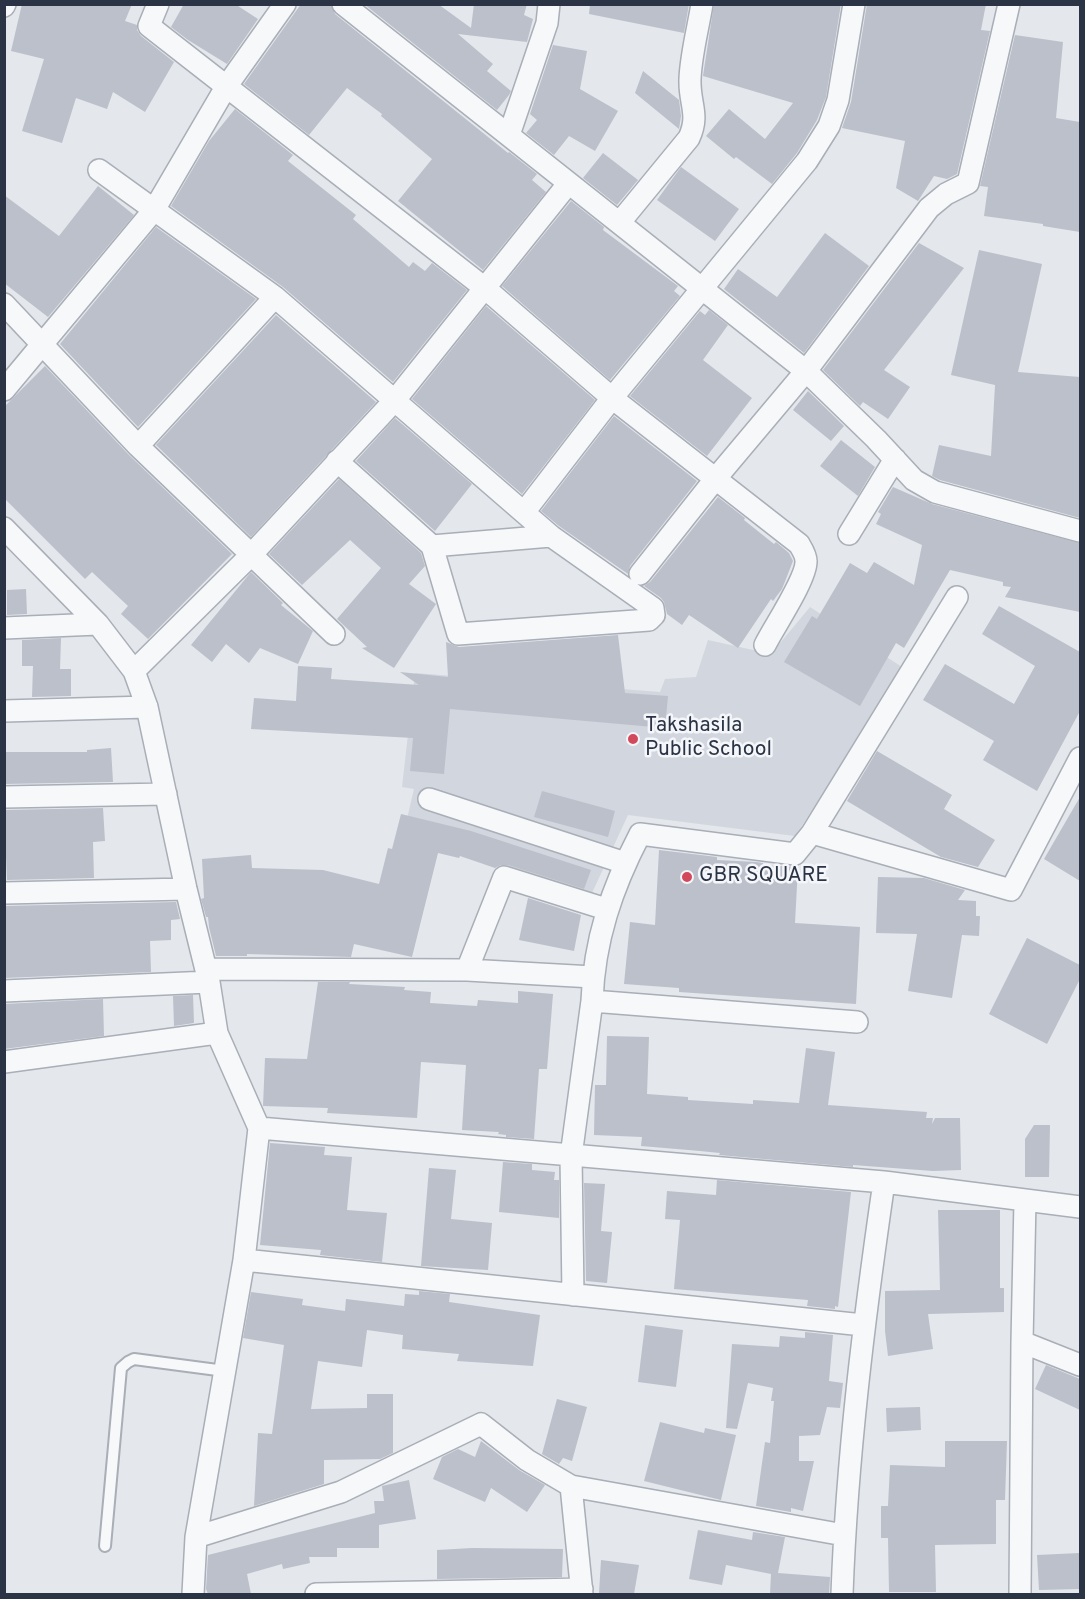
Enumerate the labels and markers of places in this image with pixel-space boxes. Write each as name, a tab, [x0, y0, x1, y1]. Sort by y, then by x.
place label: Takshasila Public School	[645, 714, 772, 764]
marker: Takshasila Public School	[626, 732, 640, 746]
place label: GBR SQUARE	[699, 864, 828, 890]
marker: GBR SQUARE	[680, 870, 694, 884]

